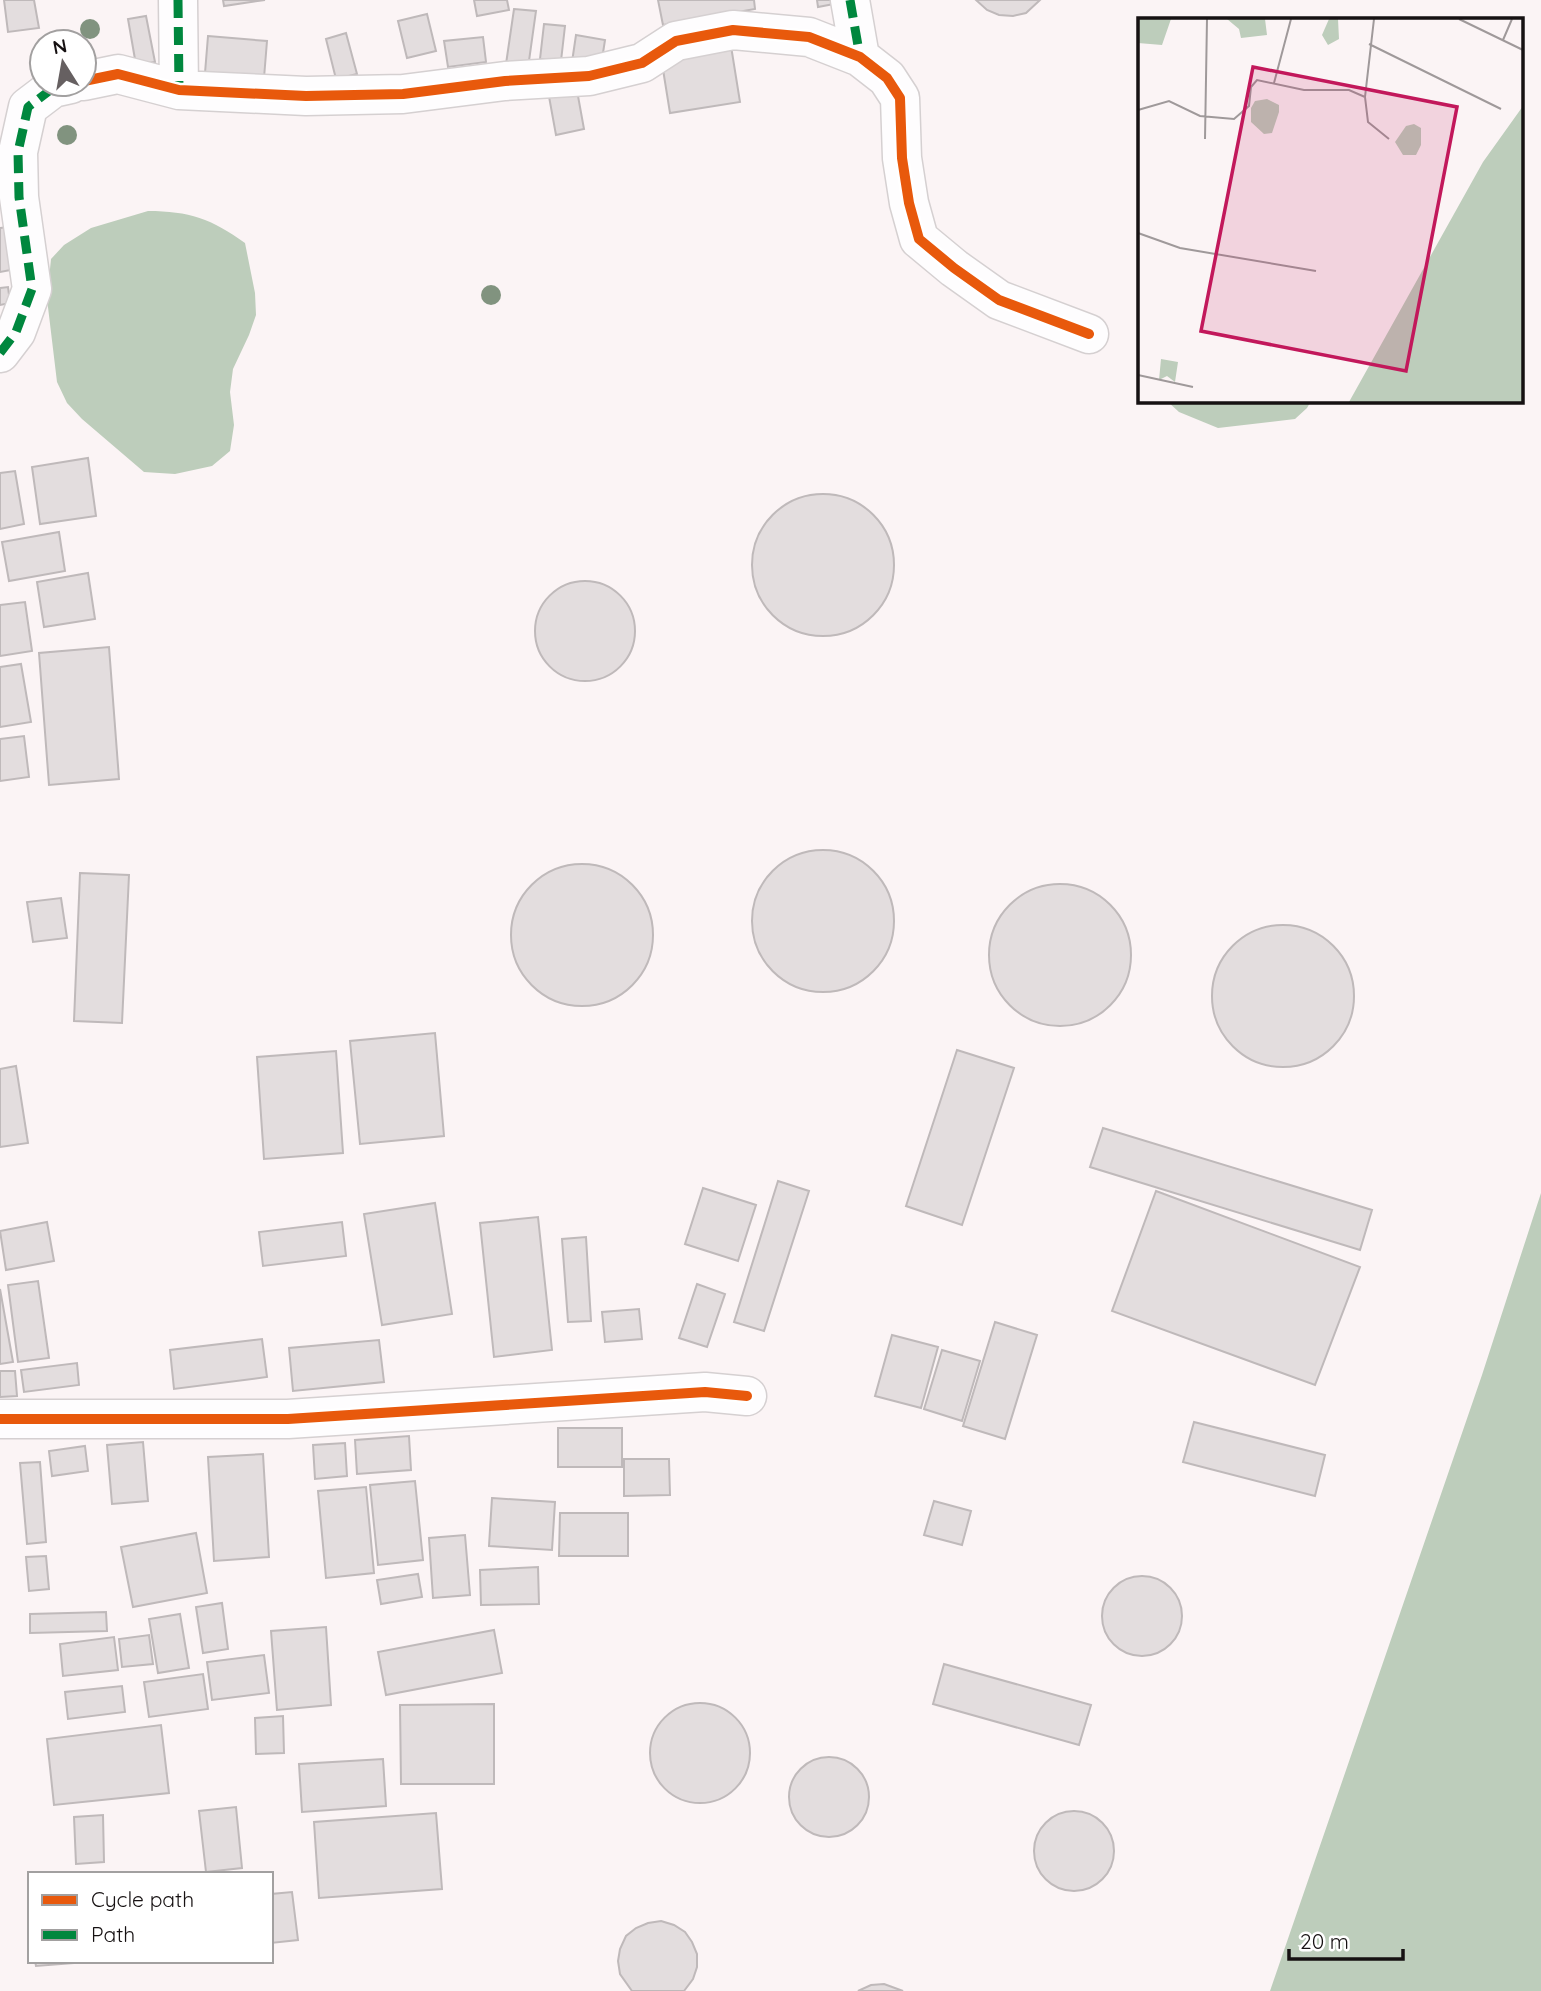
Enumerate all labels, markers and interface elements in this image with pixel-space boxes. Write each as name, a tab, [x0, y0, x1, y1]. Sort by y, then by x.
inset map	[1138, 18, 1524, 402]
north arrow	[28, 28, 98, 98]
text: N	[51, 33, 69, 59]
legend	[28, 1872, 273, 1963]
text: Cycle path	[91, 1886, 194, 1912]
scale bar	[1289, 1918, 1403, 1962]
text: Path	[91, 1921, 135, 1947]
text: 20 m	[1300, 1928, 1349, 1954]

